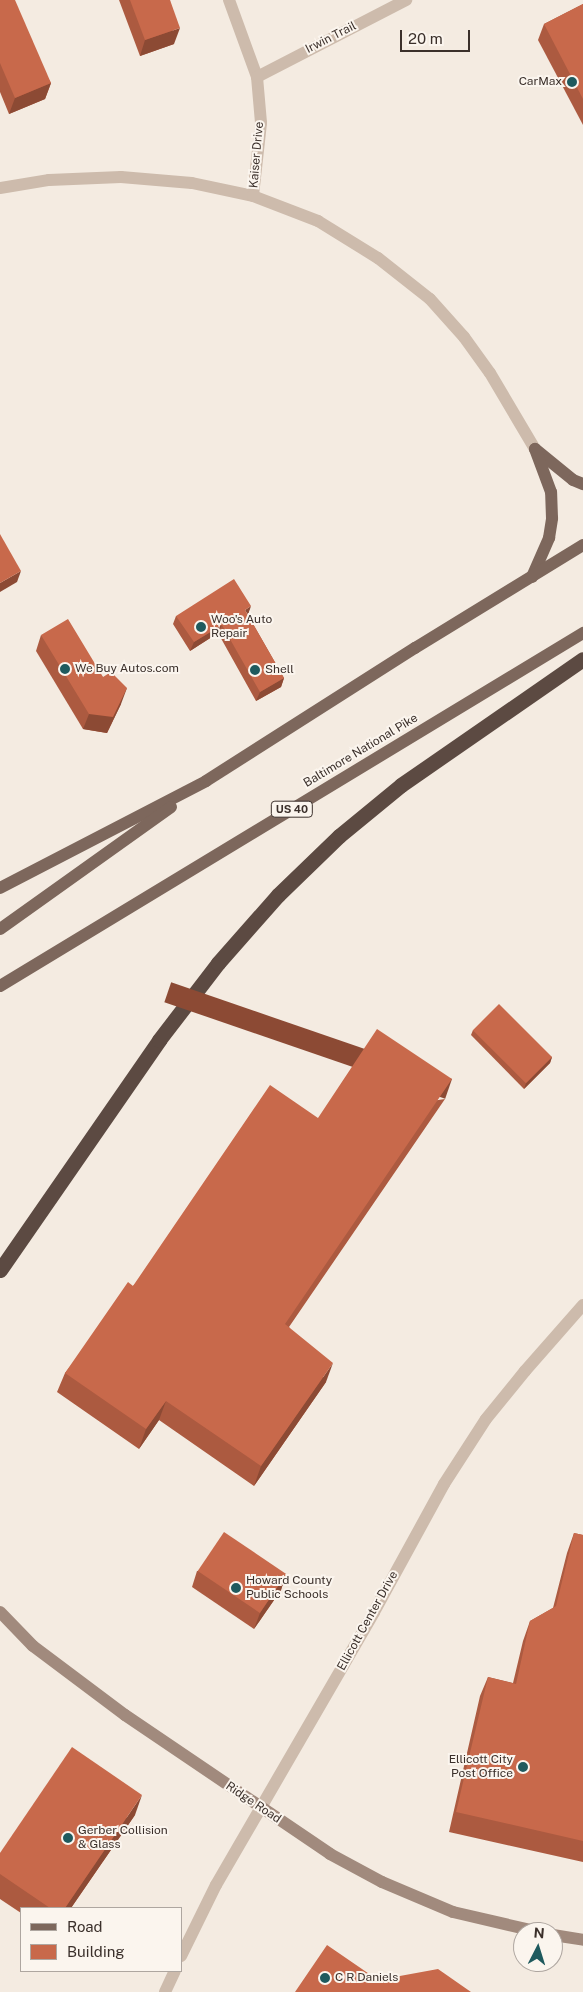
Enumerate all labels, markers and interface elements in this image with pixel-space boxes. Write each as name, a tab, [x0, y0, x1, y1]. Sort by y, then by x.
street label: Irwin Trail	[303, 19, 359, 57]
scale bar	[403, 20, 473, 52]
text: 20 m	[408, 30, 443, 47]
place label: CarMax	[519, 75, 562, 89]
marker: CarMax	[566, 76, 578, 88]
street label: Kaiser Drive	[247, 121, 267, 189]
place label: Woo's Auto Repair	[211, 613, 272, 641]
marker: Woo's Auto Repair	[195, 621, 207, 633]
place label: We Buy Autos.com	[75, 662, 179, 676]
marker: We Buy Autos.com	[59, 663, 71, 675]
place label: Shell	[265, 663, 294, 677]
marker: Shell	[249, 664, 261, 676]
street label: Baltimore National Pike	[301, 711, 421, 791]
road number: US 40	[271, 801, 313, 818]
street label: Ellicott Center Drive	[335, 1569, 401, 1673]
place label: Howard County Public Schools	[246, 1574, 332, 1602]
marker: Howard County Public Schools	[230, 1582, 242, 1594]
place label: Ellicott City Post Office	[449, 1753, 513, 1781]
marker: Ellicott City Post Office	[517, 1761, 529, 1773]
street label: Ridge Road	[223, 1779, 283, 1827]
place label: Gerber Collision & Glass	[78, 1824, 168, 1852]
marker: Gerber Collision & Glass	[62, 1832, 74, 1844]
legend	[20, 1907, 182, 1972]
text: Road	[67, 1918, 103, 1935]
north arrow	[513, 1922, 563, 1972]
text: N	[533, 1925, 545, 1941]
text: Building	[67, 1943, 125, 1960]
place label: C R Daniels	[335, 1971, 398, 1985]
marker: C R Daniels	[319, 1972, 331, 1984]

